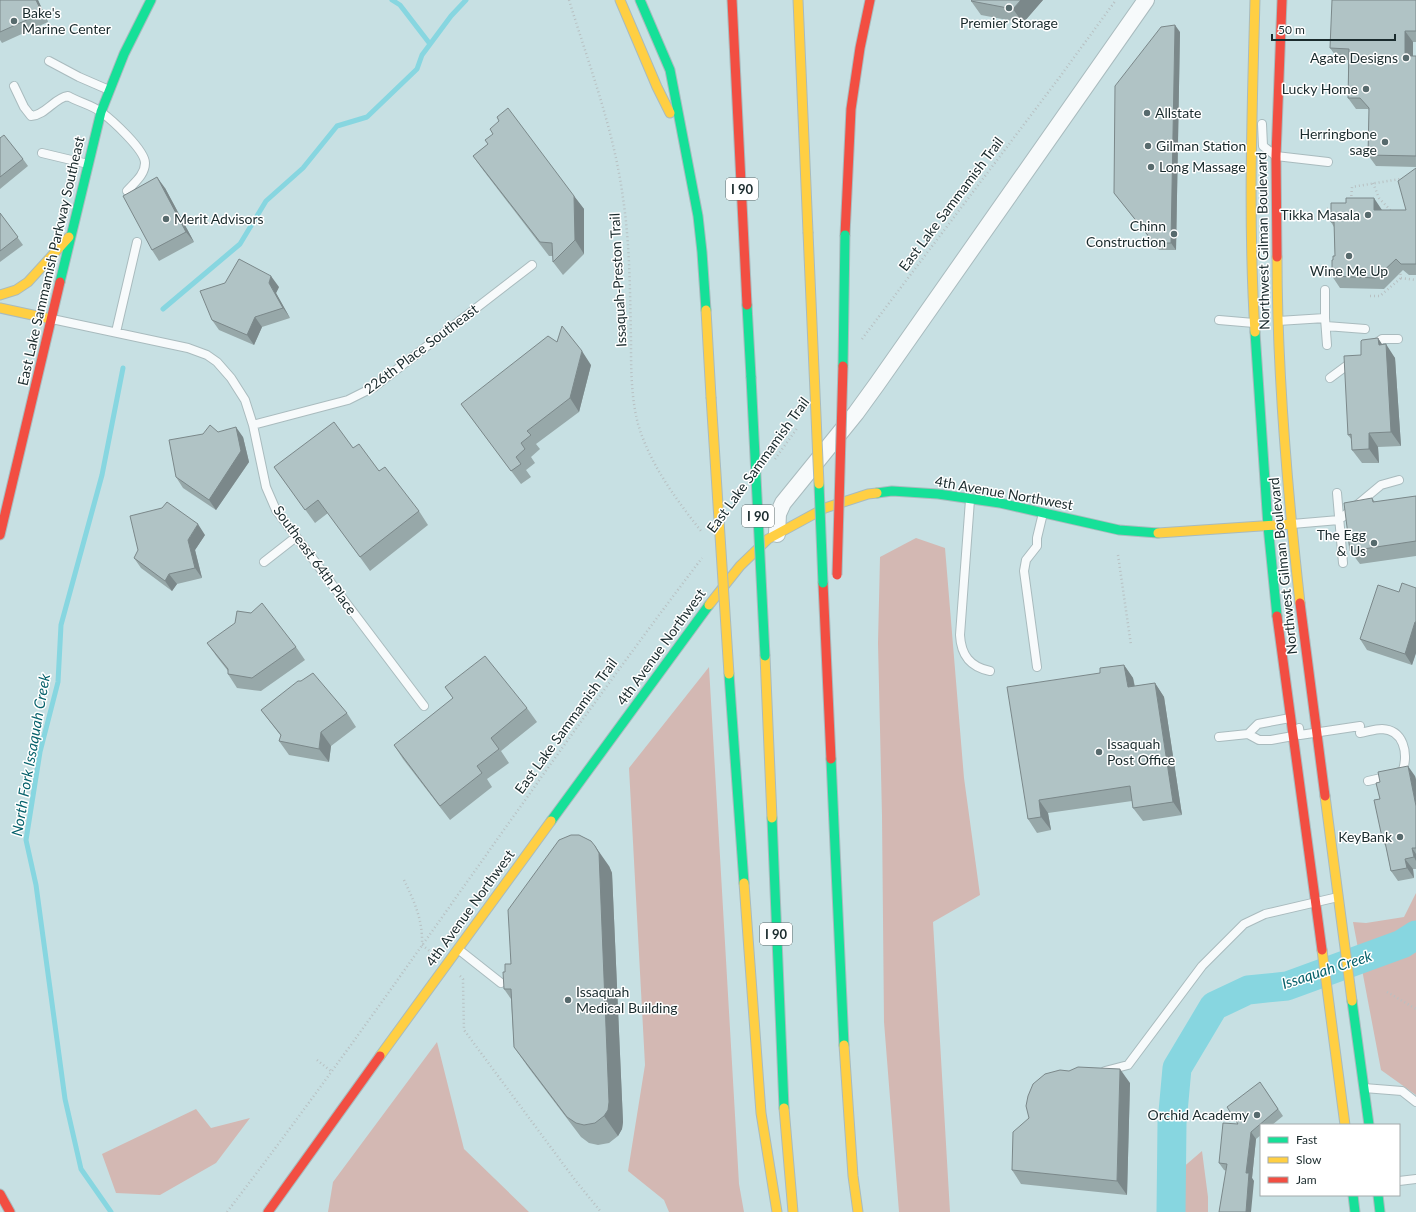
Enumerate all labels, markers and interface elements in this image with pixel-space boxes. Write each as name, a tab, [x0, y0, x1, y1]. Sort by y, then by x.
marker: Premier Storage	[1004, 3, 1014, 13]
place label: Bake's Marine Center	[22, 4, 111, 37]
place label: Premier Storage	[960, 14, 1058, 31]
marker: Bake's Marine Center	[9, 16, 19, 26]
scale bar	[1272, 16, 1395, 42]
text: 50 m	[1278, 22, 1305, 37]
place label: Agate Designs	[1310, 49, 1398, 66]
marker: Agate Designs	[1401, 53, 1411, 63]
place label: Lucky Home	[1282, 80, 1358, 97]
marker: Lucky Home	[1361, 84, 1371, 94]
place label: Allstate	[1155, 104, 1201, 121]
marker: Allstate	[1142, 108, 1152, 118]
place label: Herringbone sage	[1300, 125, 1377, 158]
street label: East Lake Sammamish Trail	[895, 133, 1006, 274]
street label: East Lake Sammamish Parkway Southeast	[14, 135, 88, 387]
place label: Gilman Station	[1156, 137, 1246, 154]
marker: Herringbone sage	[1380, 137, 1390, 147]
marker: Gilman Station	[1143, 141, 1153, 151]
street label: Northwest Gilman Boulevard	[1252, 152, 1273, 330]
place label: Long Massage	[1159, 158, 1246, 175]
marker: Long Massage	[1146, 162, 1156, 172]
road number: I 90	[726, 178, 758, 200]
place label: Tikka Masala	[1281, 206, 1360, 223]
place label: Merit Advisors	[174, 210, 264, 227]
marker: Tikka Masala	[1363, 210, 1373, 220]
street label: Issaquah-Preston Trail	[606, 213, 630, 347]
marker: Merit Advisors	[161, 214, 171, 224]
place label: Chinn Construction	[1086, 217, 1166, 250]
marker: Chinn Construction	[1169, 229, 1179, 239]
marker: Wine Me Up	[1344, 251, 1354, 261]
place label: Wine Me Up	[1310, 262, 1388, 279]
street label: 226th Place Southeast	[360, 300, 481, 397]
street label: East Lake Sammamish Trail	[703, 394, 812, 536]
street label: 4th Avenue Northwest	[934, 472, 1074, 513]
street label: Northwest Gilman Boulevard	[1265, 477, 1300, 655]
street label: Southeast 64th Place	[270, 502, 361, 617]
road number: I 90	[742, 505, 774, 527]
place label: The Egg & Us	[1317, 526, 1366, 559]
marker: The Egg & Us	[1369, 538, 1379, 548]
street label: 4th Avenue Northwest	[613, 585, 709, 708]
street label: East Lake Sammamish Trail	[511, 655, 620, 797]
water label: North Fork Issaquah Creek	[7, 671, 53, 837]
place label: Issaquah Post Office	[1107, 735, 1175, 768]
marker: Issaquah Post Office	[1094, 747, 1104, 757]
place label: KeyBank	[1338, 828, 1393, 845]
marker: KeyBank	[1395, 832, 1405, 842]
street label: 4th Avenue Northwest	[422, 846, 518, 969]
road number: I 90	[760, 923, 792, 945]
water label: Issaquah Creek	[1279, 946, 1375, 992]
place label: Issaquah Medical Building	[576, 983, 678, 1016]
marker: Issaquah Medical Building	[563, 995, 573, 1005]
place label: Orchid Academy	[1148, 1106, 1250, 1123]
marker: Orchid Academy	[1252, 1110, 1262, 1120]
legend	[1260, 1124, 1400, 1196]
text: Fast	[1296, 1132, 1318, 1147]
text: Slow	[1296, 1152, 1322, 1167]
text: Jam	[1296, 1172, 1317, 1187]

